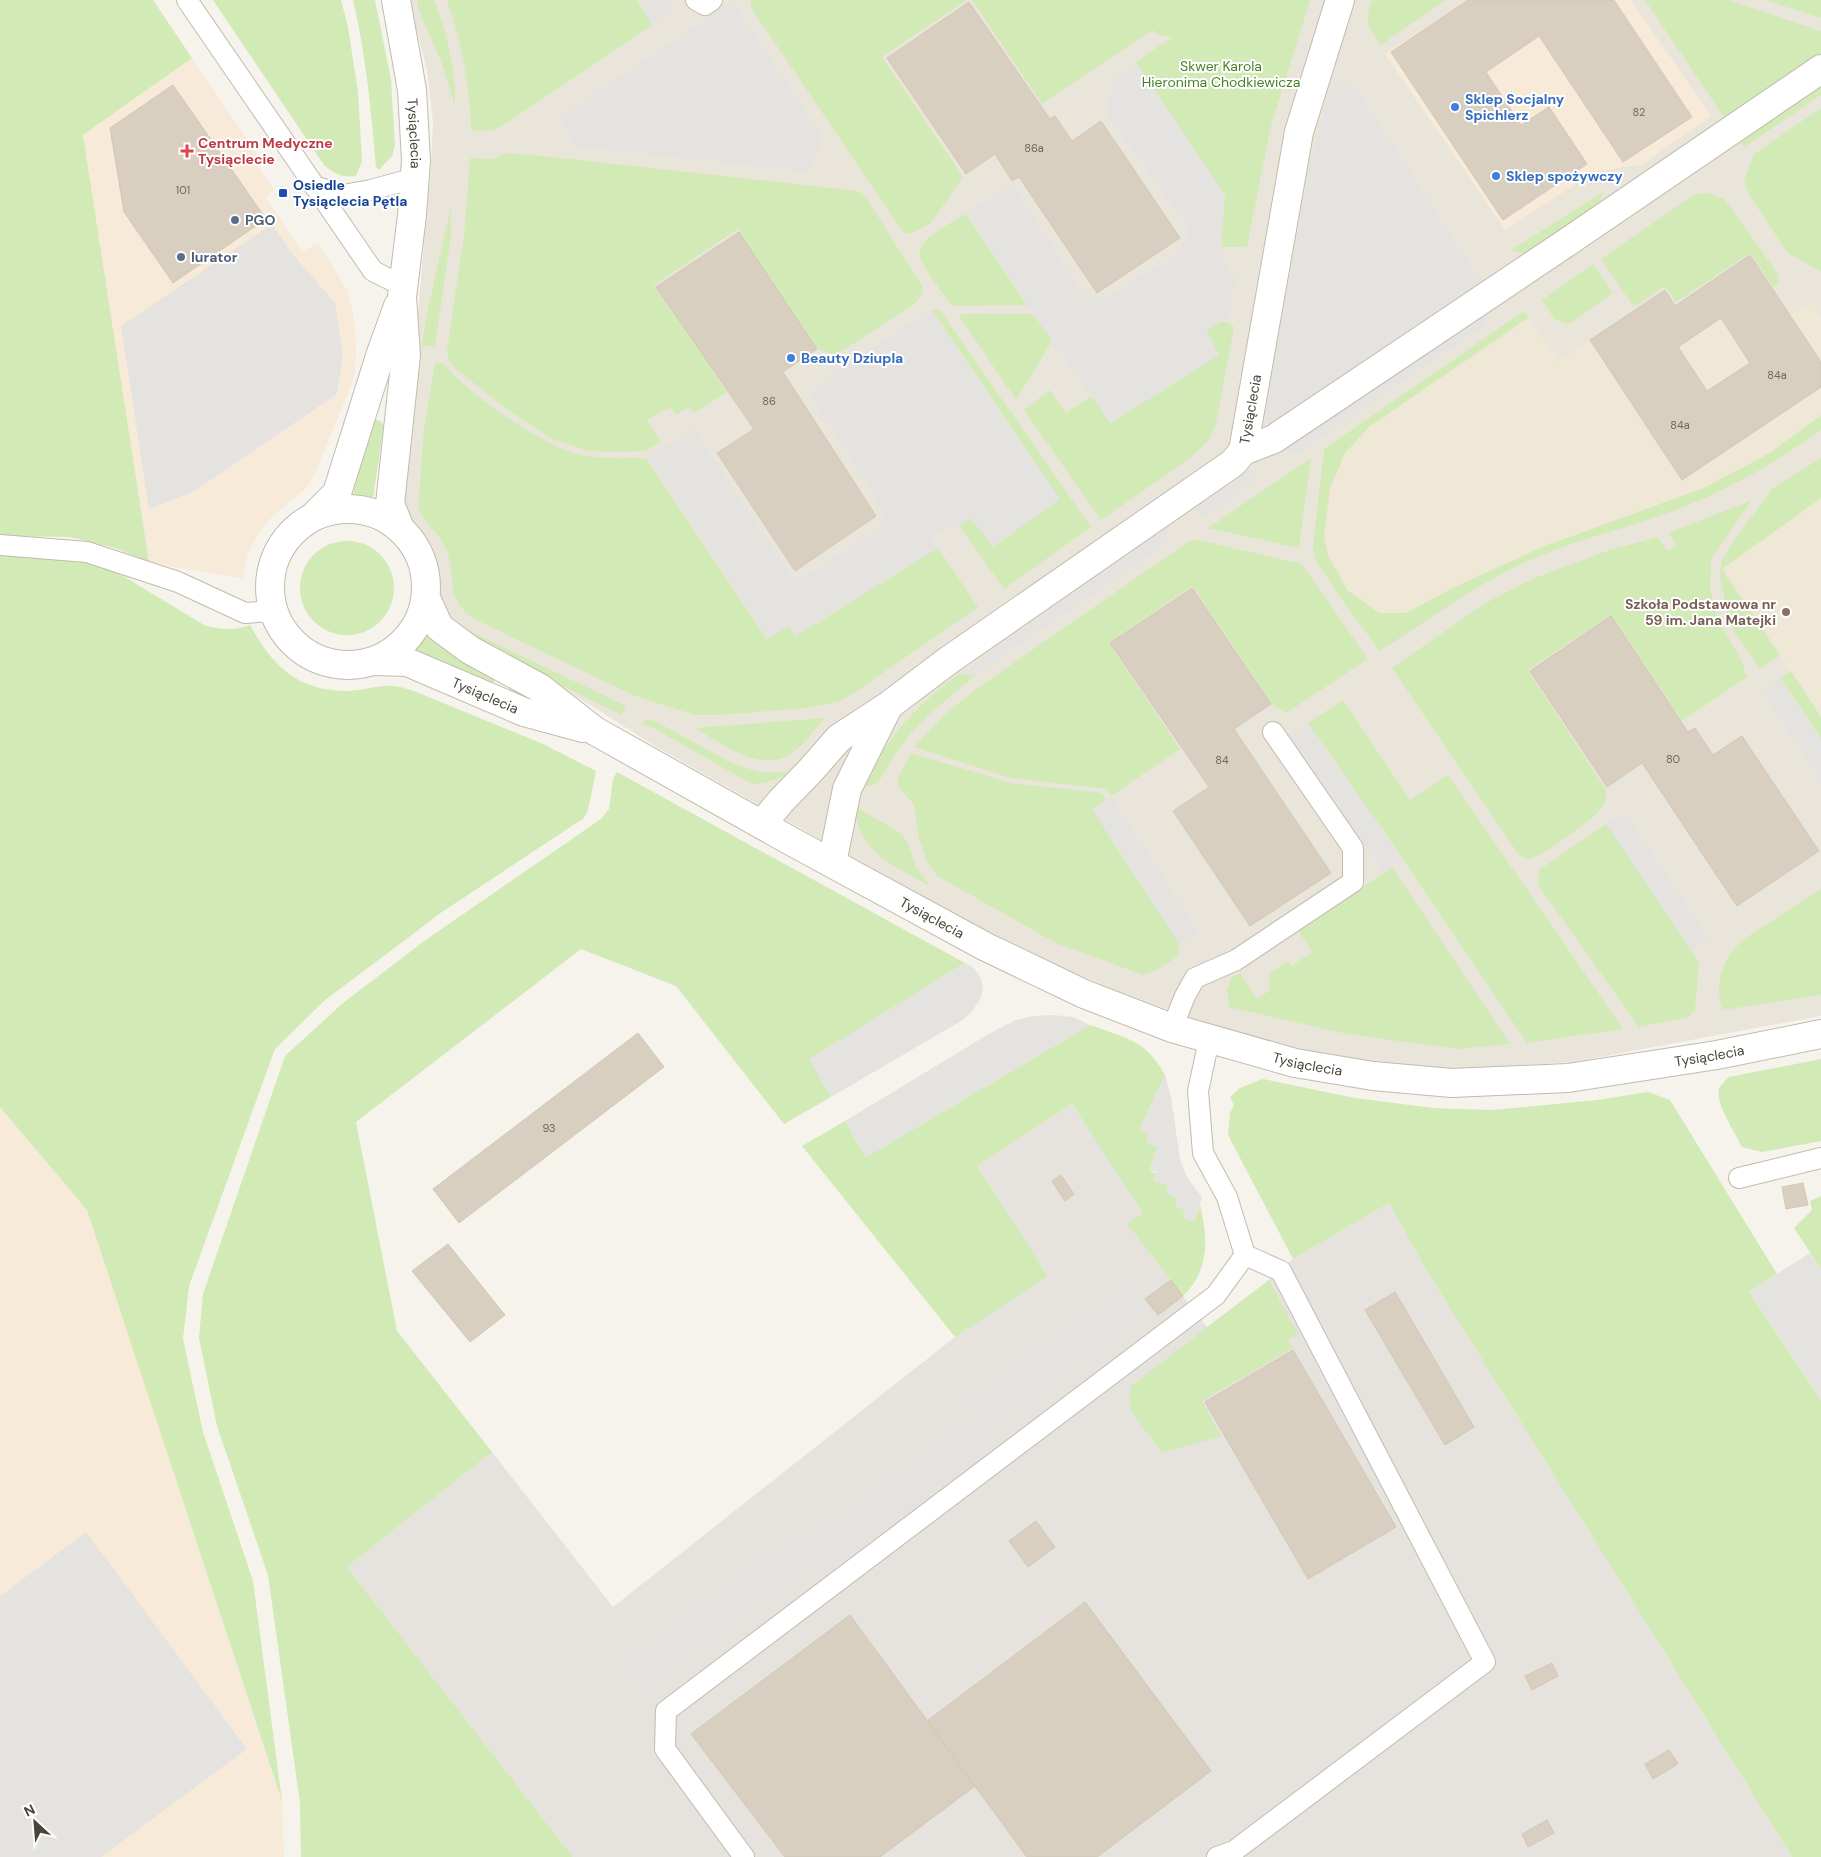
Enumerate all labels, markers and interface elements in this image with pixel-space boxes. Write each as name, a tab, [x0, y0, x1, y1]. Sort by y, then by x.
park label: Skwer Karola Hieronima Chodkiewicza	[1142, 57, 1300, 91]
place label: Sklep Socjalny Spichlerz	[1465, 90, 1565, 124]
street label: Tysiąclecia	[403, 98, 425, 169]
marker: Sklep Socjalny Spichlerz	[1449, 101, 1461, 113]
house number: 82	[1633, 105, 1645, 119]
place label: Centrum Medyczne Tysiąclecie	[198, 134, 333, 168]
house number: 86a	[1024, 141, 1044, 155]
marker: Centrum Medyczne Tysiąclecie	[180, 144, 194, 158]
place label: Sklep spożywczy	[1506, 167, 1623, 185]
marker: Sklep spożywczy	[1490, 170, 1502, 182]
place label: Osiedle Tysiąclecia Pętla	[293, 176, 407, 210]
house number: 101	[176, 183, 190, 197]
marker: Osiedle Tysiąclecia Pętla	[277, 187, 289, 199]
place label: PGO	[245, 211, 275, 229]
marker: PGO	[229, 214, 241, 226]
place label: Iurator	[191, 248, 238, 266]
marker: Iurator	[175, 251, 187, 263]
place label: Beauty Dziupla	[801, 349, 903, 367]
marker: Beauty Dziupla	[785, 352, 797, 364]
house number: 84a	[1767, 368, 1787, 382]
street label: Tysiąclecia	[1235, 373, 1265, 446]
house number: 86	[762, 394, 776, 408]
house number: 84a	[1670, 418, 1690, 432]
place label: Szkoła Podstawowa nr 59 im. Jana Matejki	[1625, 595, 1776, 629]
marker: Szkoła Podstawowa nr 59 im. Jana Matejki	[1780, 606, 1792, 618]
street label: Tysiąclecia	[449, 673, 521, 718]
house number: 80	[1666, 752, 1680, 766]
house number: 84	[1215, 753, 1229, 767]
street label: Tysiąclecia	[897, 893, 967, 942]
street label: Tysiąclecia	[1673, 1041, 1746, 1070]
street label: Tysiąclecia	[1271, 1048, 1344, 1080]
house number: 93	[542, 1121, 556, 1135]
north arrow	[10, 1797, 60, 1847]
text: N	[21, 1800, 38, 1821]

